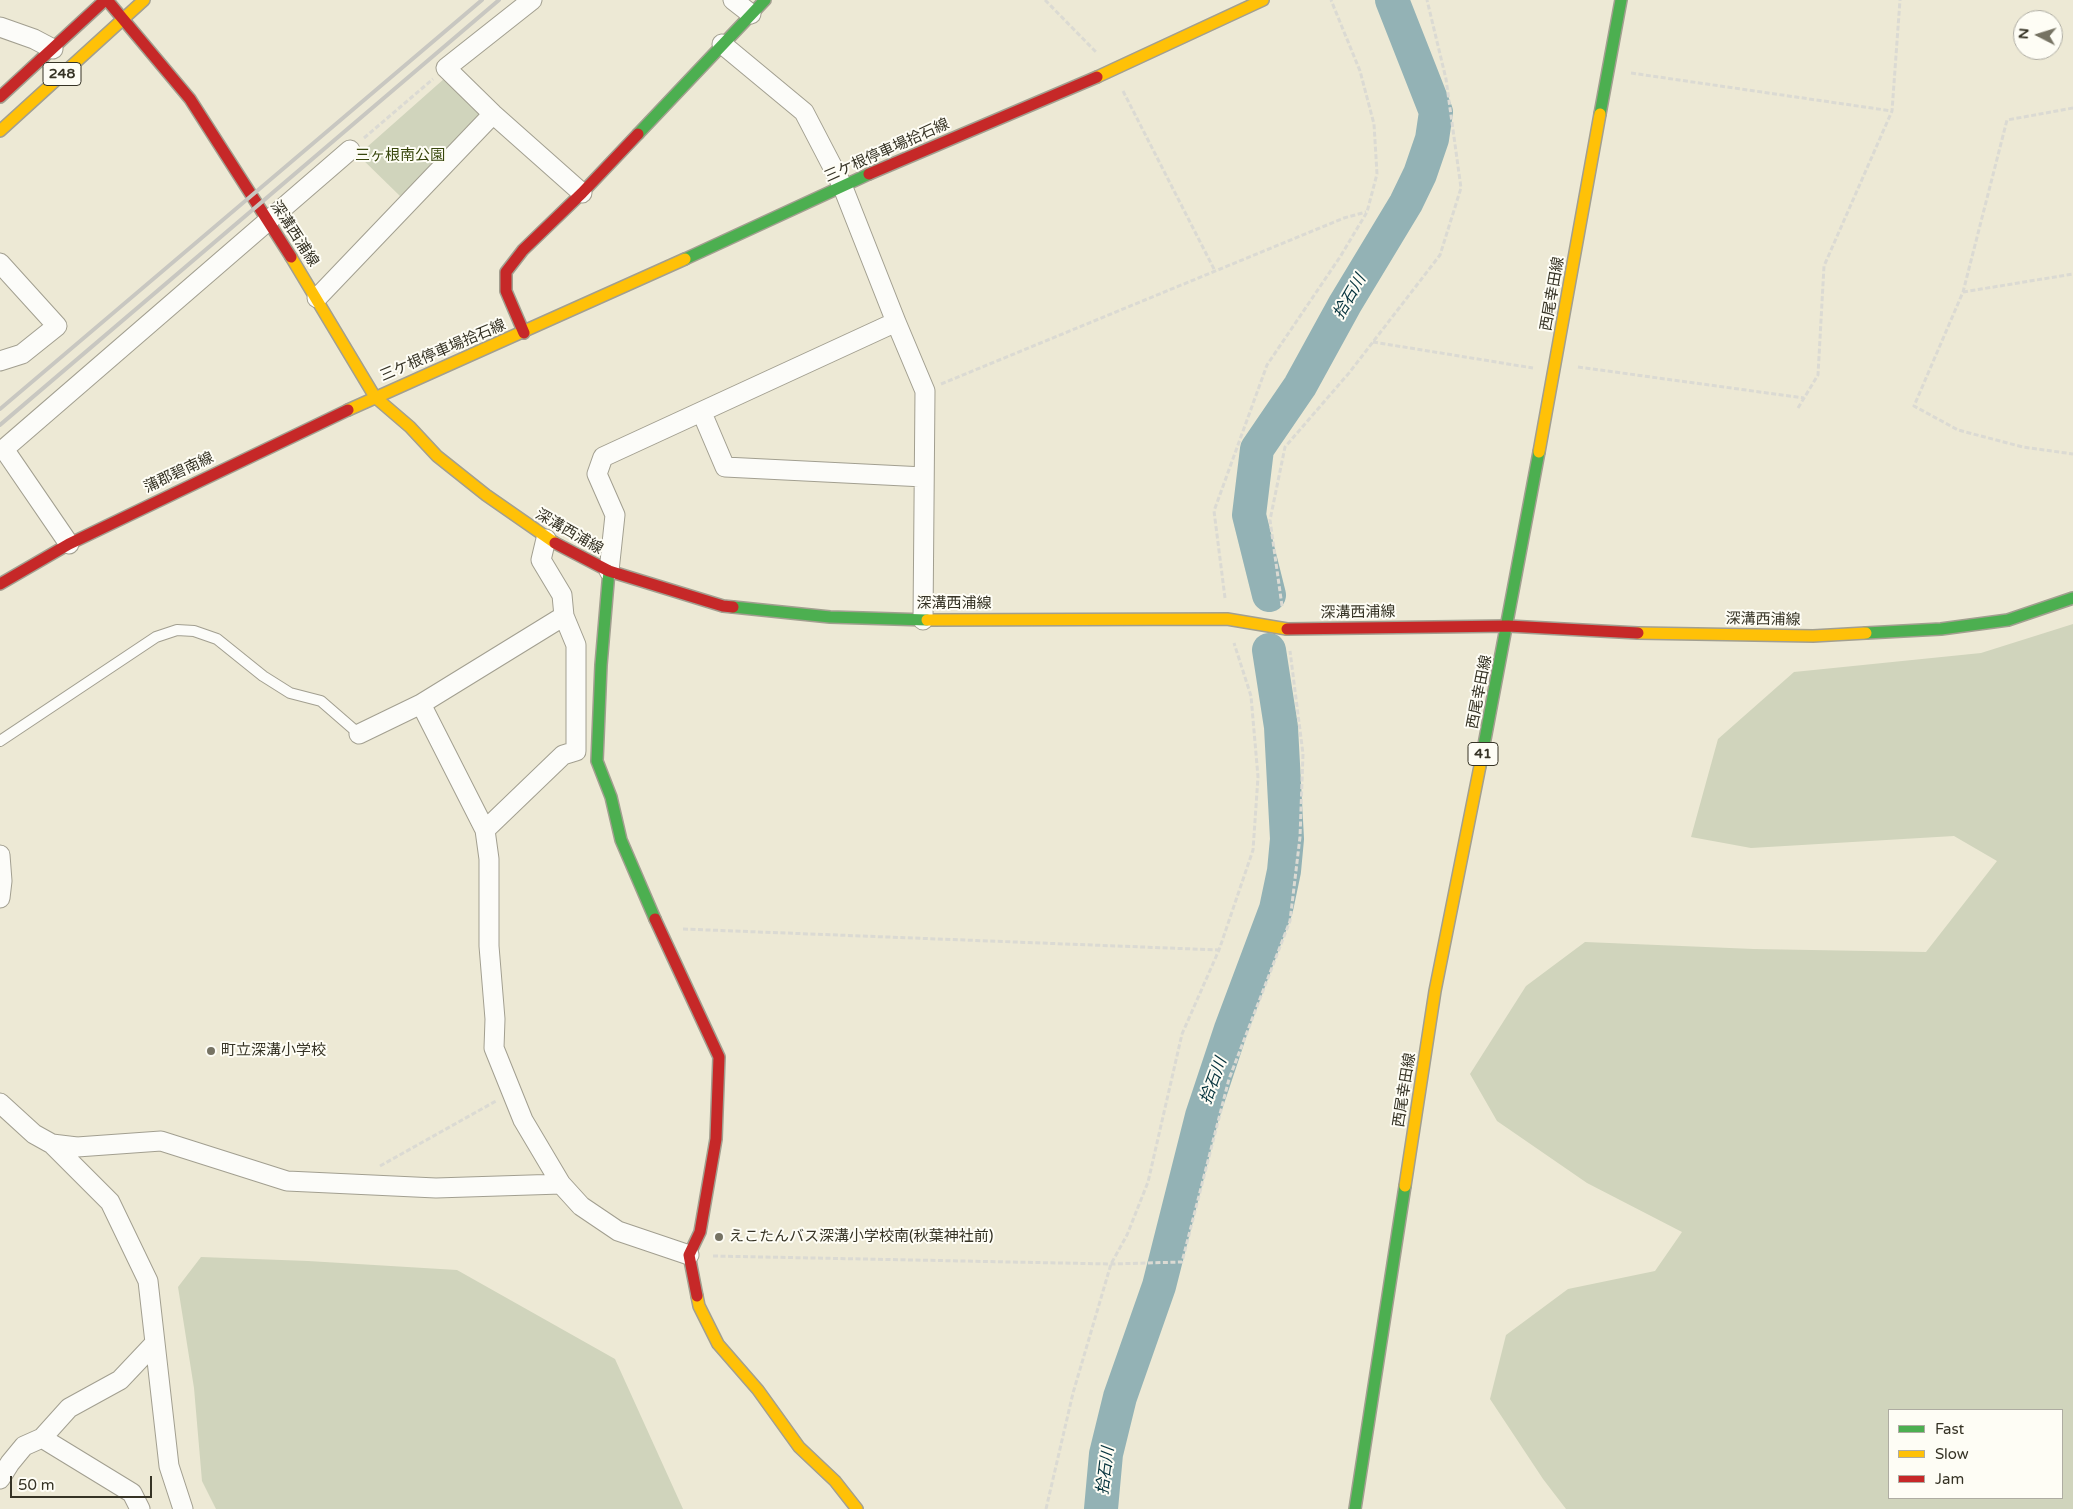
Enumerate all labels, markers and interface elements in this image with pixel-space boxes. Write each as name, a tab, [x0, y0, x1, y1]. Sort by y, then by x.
north arrow	[2013, 10, 2063, 60]
text: N	[2015, 27, 2033, 40]
road number: 248	[43, 62, 81, 86]
street label: 三ケ根停車場拾石線	[822, 115, 952, 187]
park label: 三ヶ根南公園	[355, 147, 445, 165]
street label: 深溝西浦線	[266, 198, 322, 270]
street label: 西尾幸田線	[1538, 256, 1568, 332]
water label: 拾石川	[1330, 271, 1370, 323]
street label: 三ケ根停車場拾石線	[377, 316, 509, 386]
street label: 蒲郡碧南線	[141, 449, 217, 497]
street label: 深溝西浦線	[532, 505, 606, 559]
street label: 深溝西浦線	[917, 595, 991, 613]
street label: 深溝西浦線	[1320, 603, 1396, 623]
street label: 深溝西浦線	[1725, 610, 1801, 630]
street label: 西尾幸田線	[1464, 653, 1496, 731]
road number: 41	[1468, 742, 1498, 766]
place label: 町立深溝小学校	[221, 1042, 326, 1060]
marker: 町立深溝小学校	[205, 1045, 217, 1057]
street label: 西尾幸田線	[1390, 1052, 1420, 1128]
water label: 拾石川	[1197, 1055, 1231, 1107]
place label: えこたんバス深溝小学校南(秋葉神社前)	[729, 1228, 993, 1246]
marker: えこたんバス深溝小学校南(秋葉神社前)	[713, 1231, 725, 1243]
legend	[1888, 1409, 2063, 1499]
text: Fast	[1935, 1420, 1964, 1438]
text: Slow	[1935, 1445, 1969, 1463]
water label: 拾石川	[1094, 1446, 1118, 1496]
scale bar	[12, 1466, 155, 1498]
text: Jam	[1935, 1470, 1964, 1488]
text: 50 m	[18, 1476, 55, 1494]

